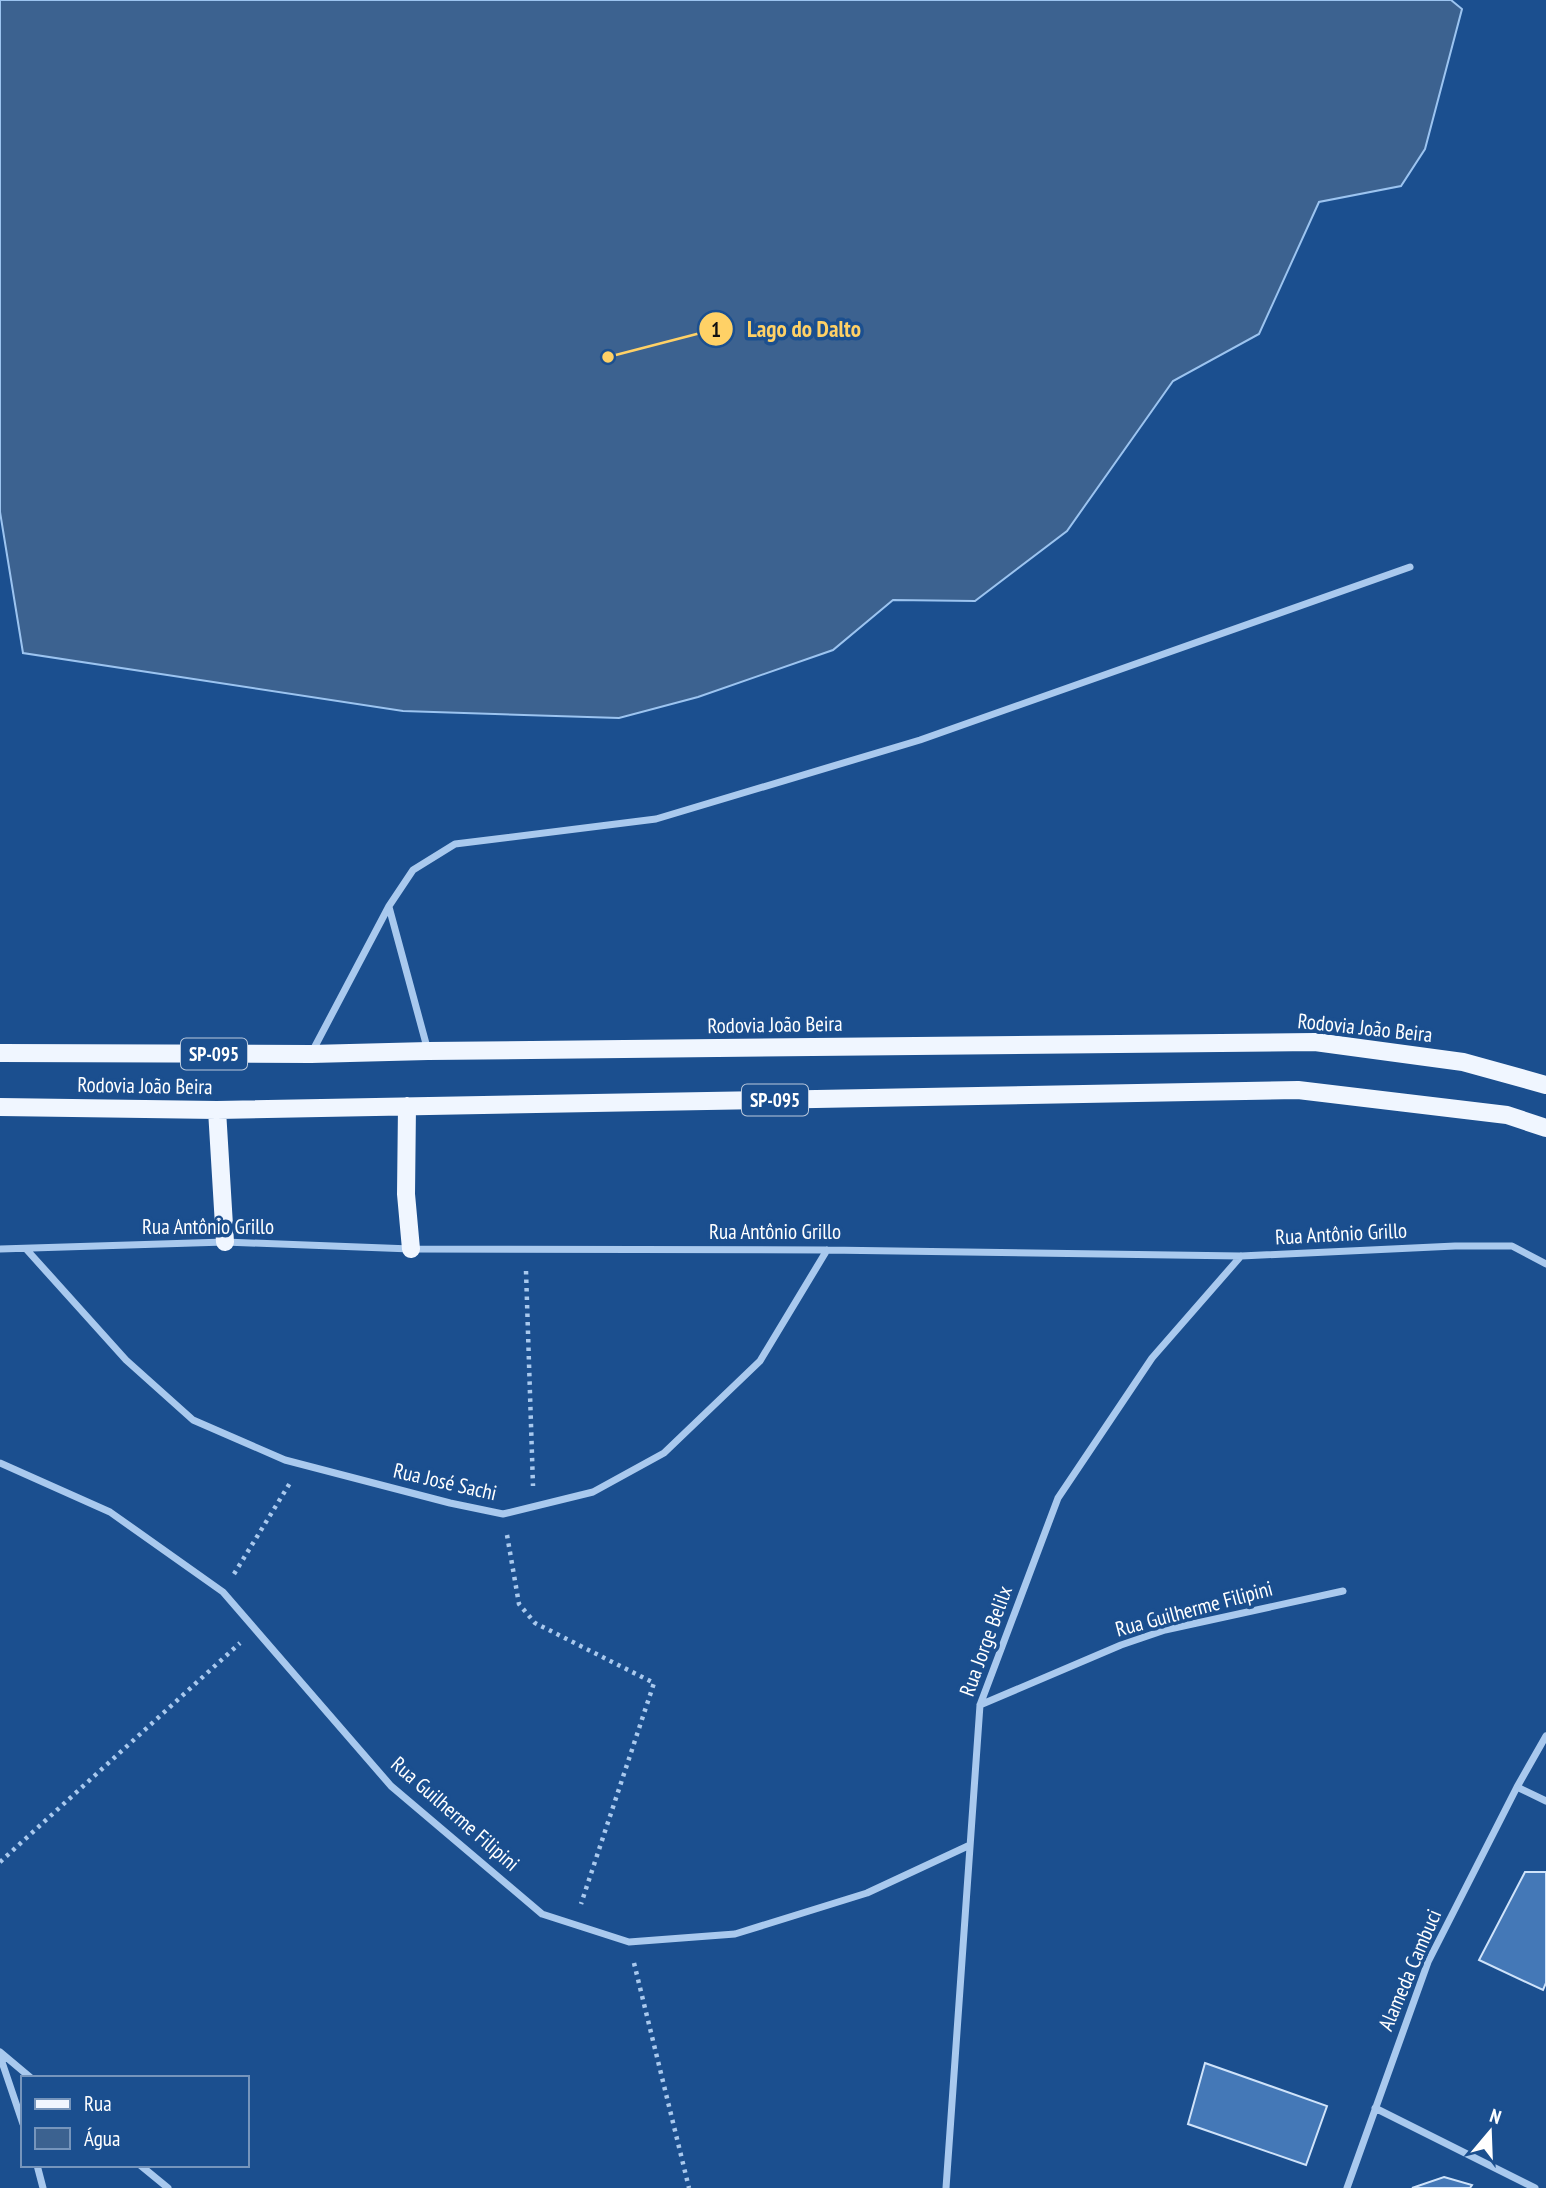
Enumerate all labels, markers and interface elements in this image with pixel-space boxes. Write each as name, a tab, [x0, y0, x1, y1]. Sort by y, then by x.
callout: Lago do Dalto	[698, 307, 875, 351]
text: Lago do Dalto	[747, 314, 861, 343]
text: 1	[711, 316, 721, 343]
street label: Rodovia João Beira	[1296, 1007, 1434, 1048]
street label: Rodovia João Beira	[707, 1010, 843, 1039]
road number: SP-095	[181, 1038, 247, 1070]
street label: Rodovia João Beira	[77, 1071, 213, 1100]
road number: SP-095	[742, 1084, 808, 1116]
street label: Rua Antônio Grillo	[142, 1213, 274, 1240]
street label: Rua Antônio Grillo	[1274, 1217, 1408, 1250]
street label: Rua Antônio Grillo	[709, 1218, 841, 1245]
street label: Rua José Sachi	[391, 1457, 499, 1506]
street label: Rua Guilherme Filipini	[1112, 1575, 1275, 1642]
street label: Rua Jorge Belilx	[953, 1582, 1018, 1700]
street label: Rua Guilherme Filipini	[386, 1750, 525, 1877]
street label: Alameda Cambuci	[1372, 1905, 1447, 2035]
legend	[21, 2076, 248, 2167]
text: Rua	[84, 2090, 112, 2117]
north arrow	[1455, 2097, 1525, 2167]
text: N	[1487, 2103, 1504, 2129]
text: Água	[84, 2125, 120, 2152]

